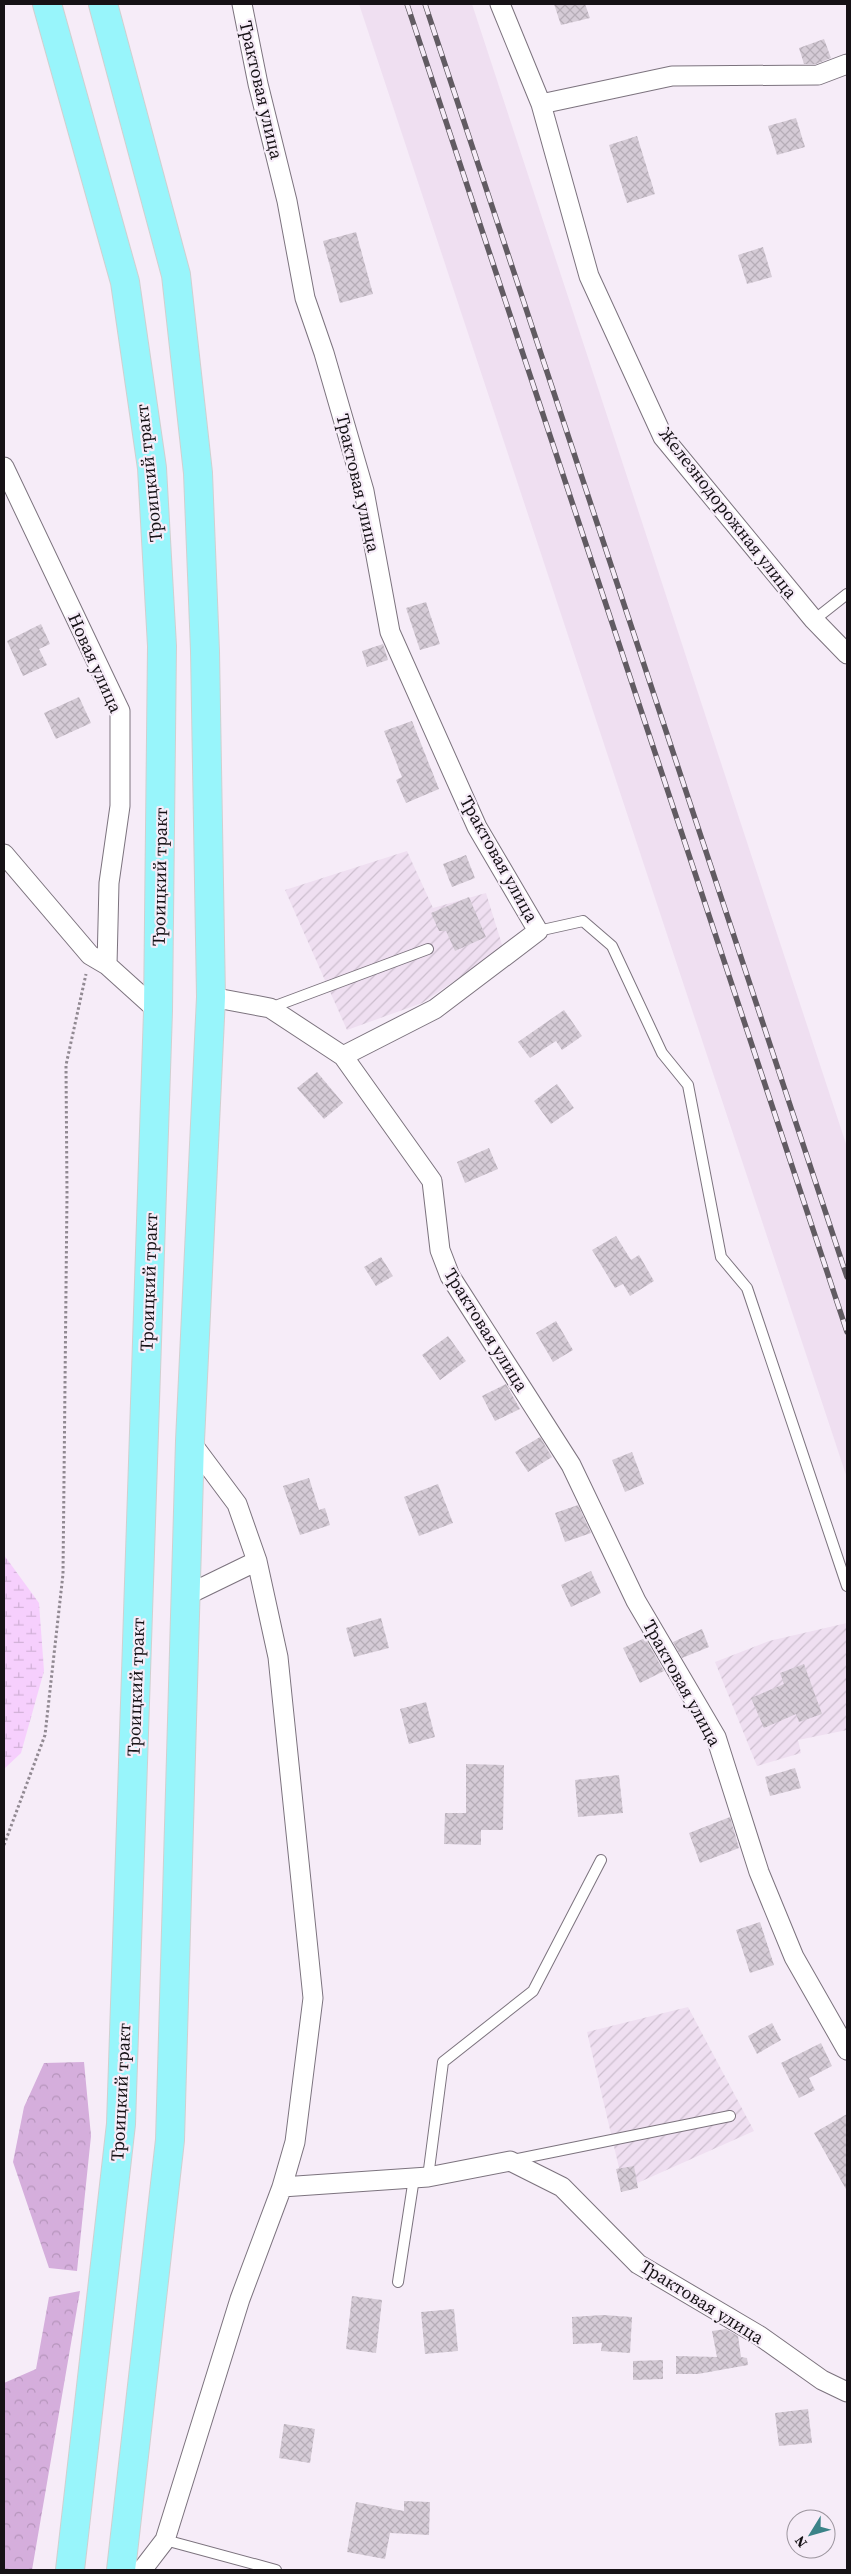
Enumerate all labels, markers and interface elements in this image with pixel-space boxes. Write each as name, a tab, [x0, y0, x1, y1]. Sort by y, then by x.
street label: Трактовая улица	[233, 18, 290, 162]
street label: Троицкий тракт	[129, 402, 168, 543]
street label: Трактовая улица	[330, 411, 387, 555]
street label: Железнодорожная улица	[654, 422, 804, 604]
street label: Новая улица	[62, 609, 129, 717]
street label: Трактовая улица	[454, 791, 545, 927]
street label: Троицкий тракт	[146, 807, 173, 946]
street label: Троицкий тракт	[134, 1212, 163, 1352]
street label: Трактовая улица	[438, 1263, 535, 1397]
street label: Трактовая улица	[637, 1615, 728, 1751]
street label: Троицкий тракт	[121, 1617, 150, 1757]
street label: Троицкий тракт	[104, 2022, 137, 2162]
street label: Трактовая улица	[636, 2254, 769, 2350]
north arrow	[786, 2509, 836, 2559]
text: N	[790, 2532, 812, 2552]

